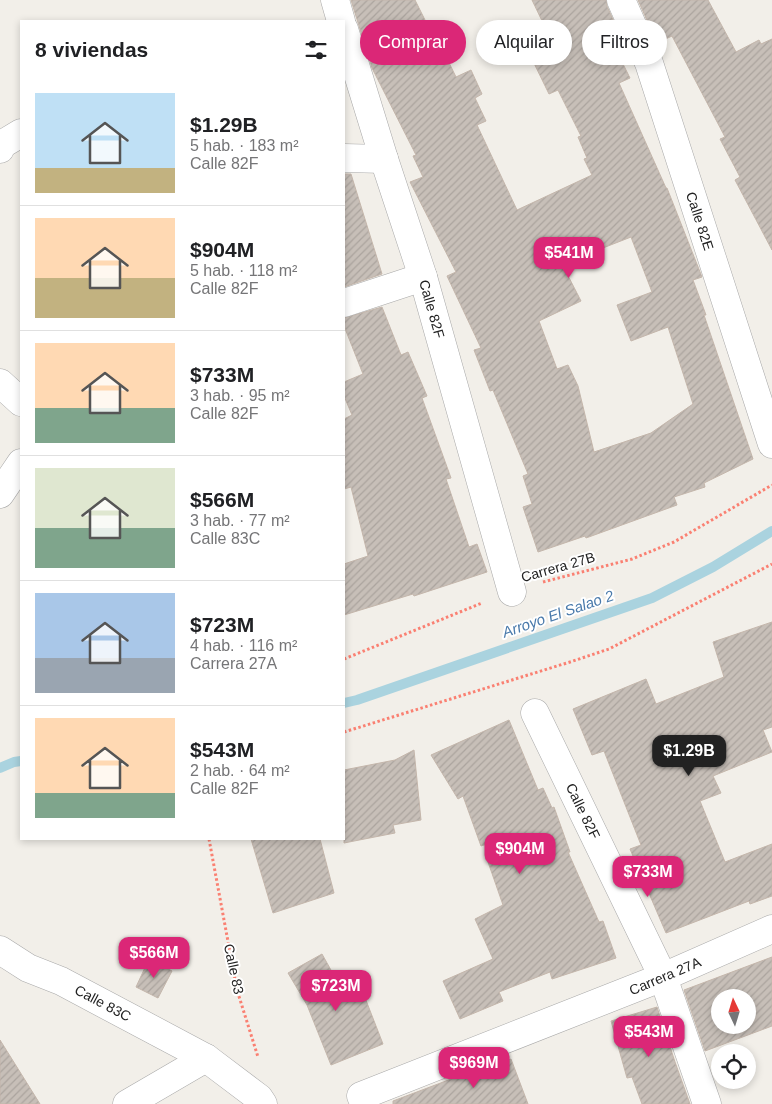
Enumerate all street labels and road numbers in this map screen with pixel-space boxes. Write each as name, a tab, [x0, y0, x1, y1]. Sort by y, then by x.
street label: Calle 82E	[683, 190, 717, 252]
street label: Calle 82F	[416, 278, 448, 340]
street label: Carrera 27B	[519, 549, 597, 585]
street label: Calle 82F	[563, 781, 603, 841]
street label: Calle 83	[221, 942, 247, 996]
street label: Carrera 27A	[627, 953, 704, 998]
street label: Calle 83C	[72, 982, 134, 1024]

